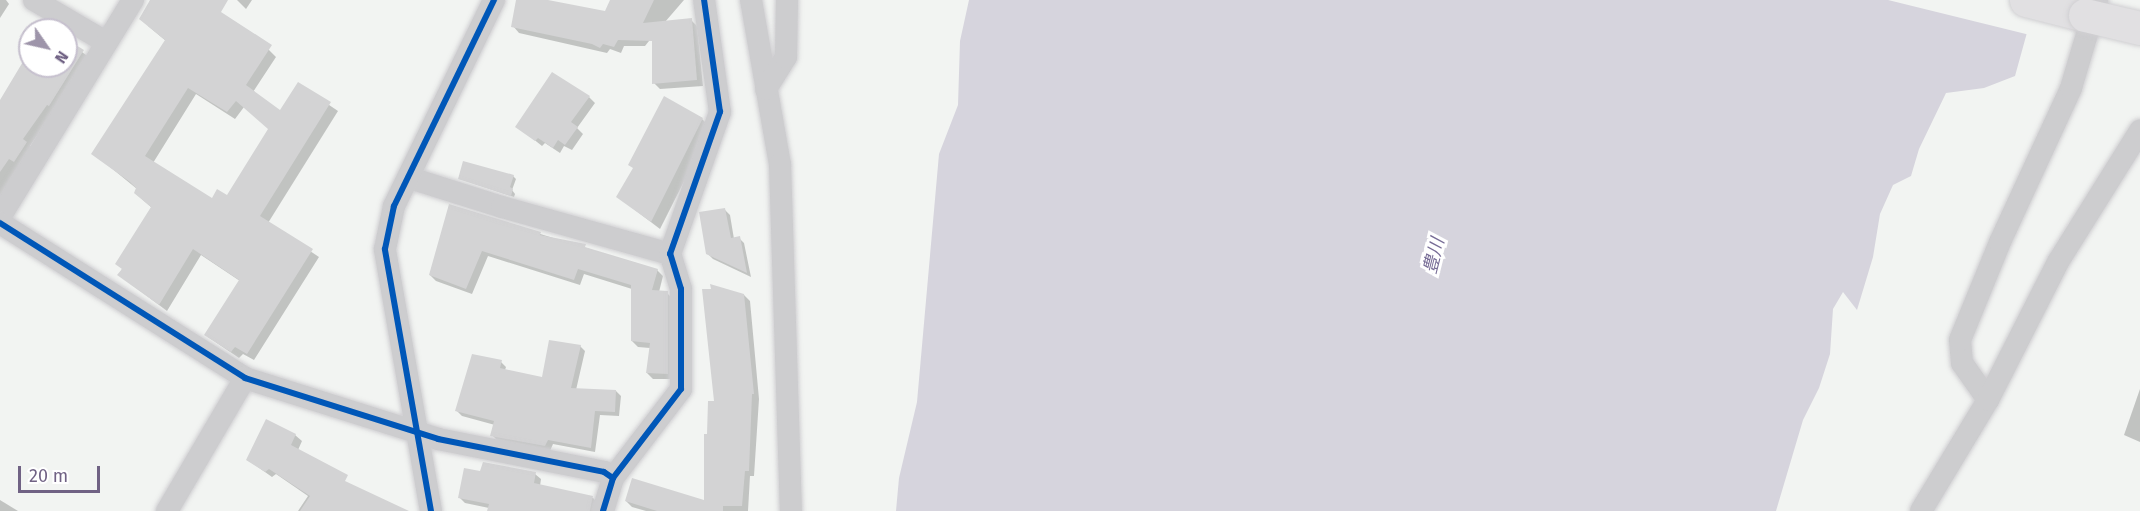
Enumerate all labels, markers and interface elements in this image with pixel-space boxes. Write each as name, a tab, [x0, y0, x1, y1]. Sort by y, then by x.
north arrow	[18, 18, 78, 78]
text: N	[51, 48, 73, 67]
water label: 豊川	[1419, 236, 1449, 276]
scale bar	[21, 454, 104, 492]
text: 20 m	[29, 465, 68, 487]

